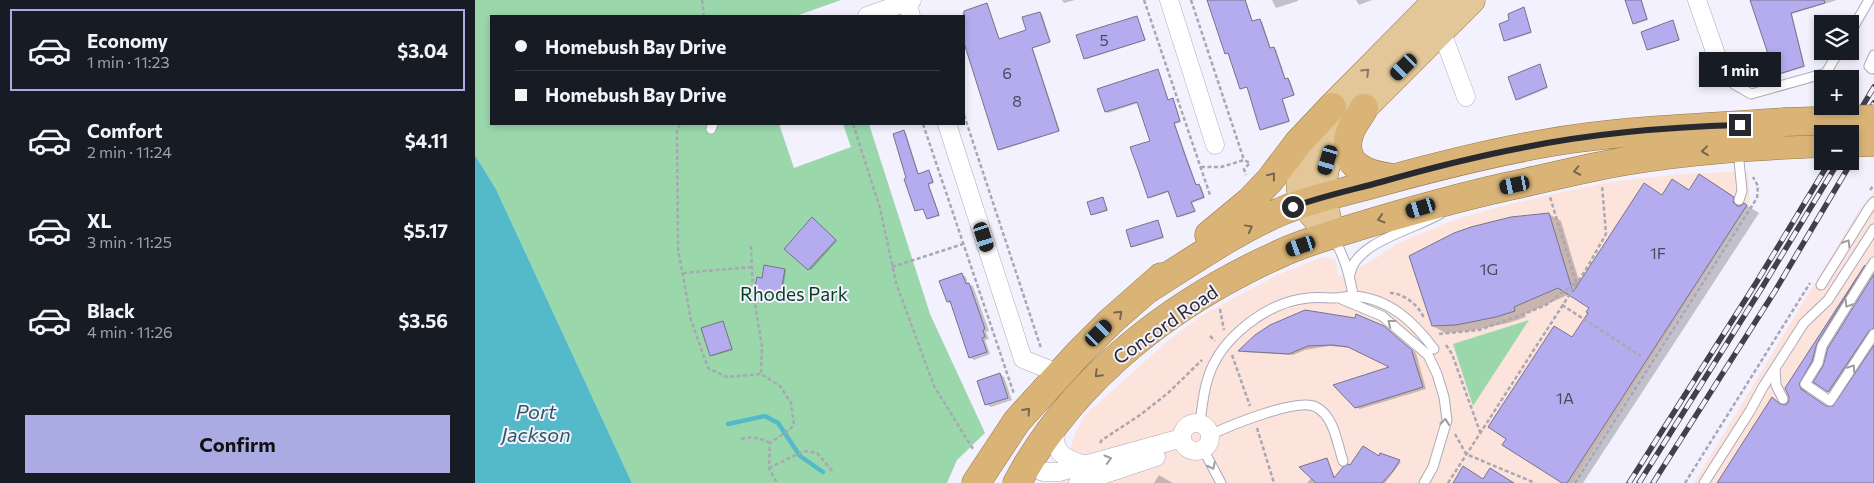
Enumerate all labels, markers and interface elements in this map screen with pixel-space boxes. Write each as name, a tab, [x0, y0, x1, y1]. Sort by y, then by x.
map controls	[1814, 15, 1859, 170]
button: layers	[1814, 15, 1859, 60]
icon: car	[27, 28, 72, 73]
text: Economy	[87, 29, 168, 52]
house number: 5	[1099, 30, 1109, 49]
text: Homebush Bay Drive	[545, 35, 726, 58]
text: $3.04	[397, 39, 448, 62]
car	[1388, 51, 1419, 83]
text: 1 min · 11:23	[87, 52, 170, 71]
callout: 1 min	[1699, 52, 1781, 88]
text: 1 min	[1721, 60, 1759, 79]
house number: 6	[1002, 63, 1012, 82]
one-way arrow	[1360, 68, 1369, 77]
button: +	[1814, 70, 1859, 115]
text: Homebush Bay Drive	[545, 83, 726, 106]
house number: 8	[1012, 91, 1022, 110]
route end	[1729, 114, 1751, 136]
icon: car	[27, 118, 72, 163]
text: Comfort	[87, 119, 163, 142]
button: −	[1814, 125, 1859, 170]
text: $4.11	[405, 129, 448, 152]
text: 2 min · 11:24	[87, 142, 172, 161]
car	[1316, 143, 1339, 177]
one-way arrow	[1700, 145, 1708, 156]
one-way arrow	[1573, 166, 1582, 176]
one-way arrow	[1267, 173, 1276, 182]
car	[1498, 175, 1531, 195]
route start	[1282, 196, 1304, 218]
car	[1404, 196, 1437, 220]
icon: car	[27, 208, 72, 253]
text: XL	[87, 209, 112, 232]
one-way arrow	[1378, 214, 1386, 224]
text: $5.17	[404, 219, 448, 242]
car	[972, 220, 995, 254]
one-way arrow	[1244, 224, 1253, 234]
text: 3 min · 11:25	[87, 232, 172, 251]
car	[1284, 234, 1317, 258]
one-way arrow	[1840, 240, 1850, 249]
house number: 1F	[1650, 243, 1666, 262]
house number: 1G	[1480, 259, 1498, 278]
street label: Concord Road	[1108, 280, 1222, 368]
park label: Rhodes Park	[740, 282, 848, 305]
icon: car	[27, 298, 72, 343]
one-way arrow	[1845, 298, 1855, 307]
text: Black	[87, 299, 135, 322]
text: $3.56	[398, 309, 448, 332]
one-way arrow	[1113, 311, 1122, 320]
car	[1083, 317, 1114, 349]
one-way arrow	[1387, 320, 1397, 329]
text: 4 min · 11:26	[87, 322, 173, 341]
one-way arrow	[1846, 365, 1855, 374]
one-way arrow	[1095, 368, 1104, 377]
house number: 1A	[1556, 388, 1574, 407]
water label: Port Jackson	[499, 399, 571, 446]
one-way arrow	[1021, 407, 1030, 416]
button: Confirm	[25, 415, 450, 473]
one-way arrow	[1439, 418, 1450, 426]
one-way arrow	[1104, 454, 1112, 464]
one-way arrow	[1206, 461, 1216, 470]

